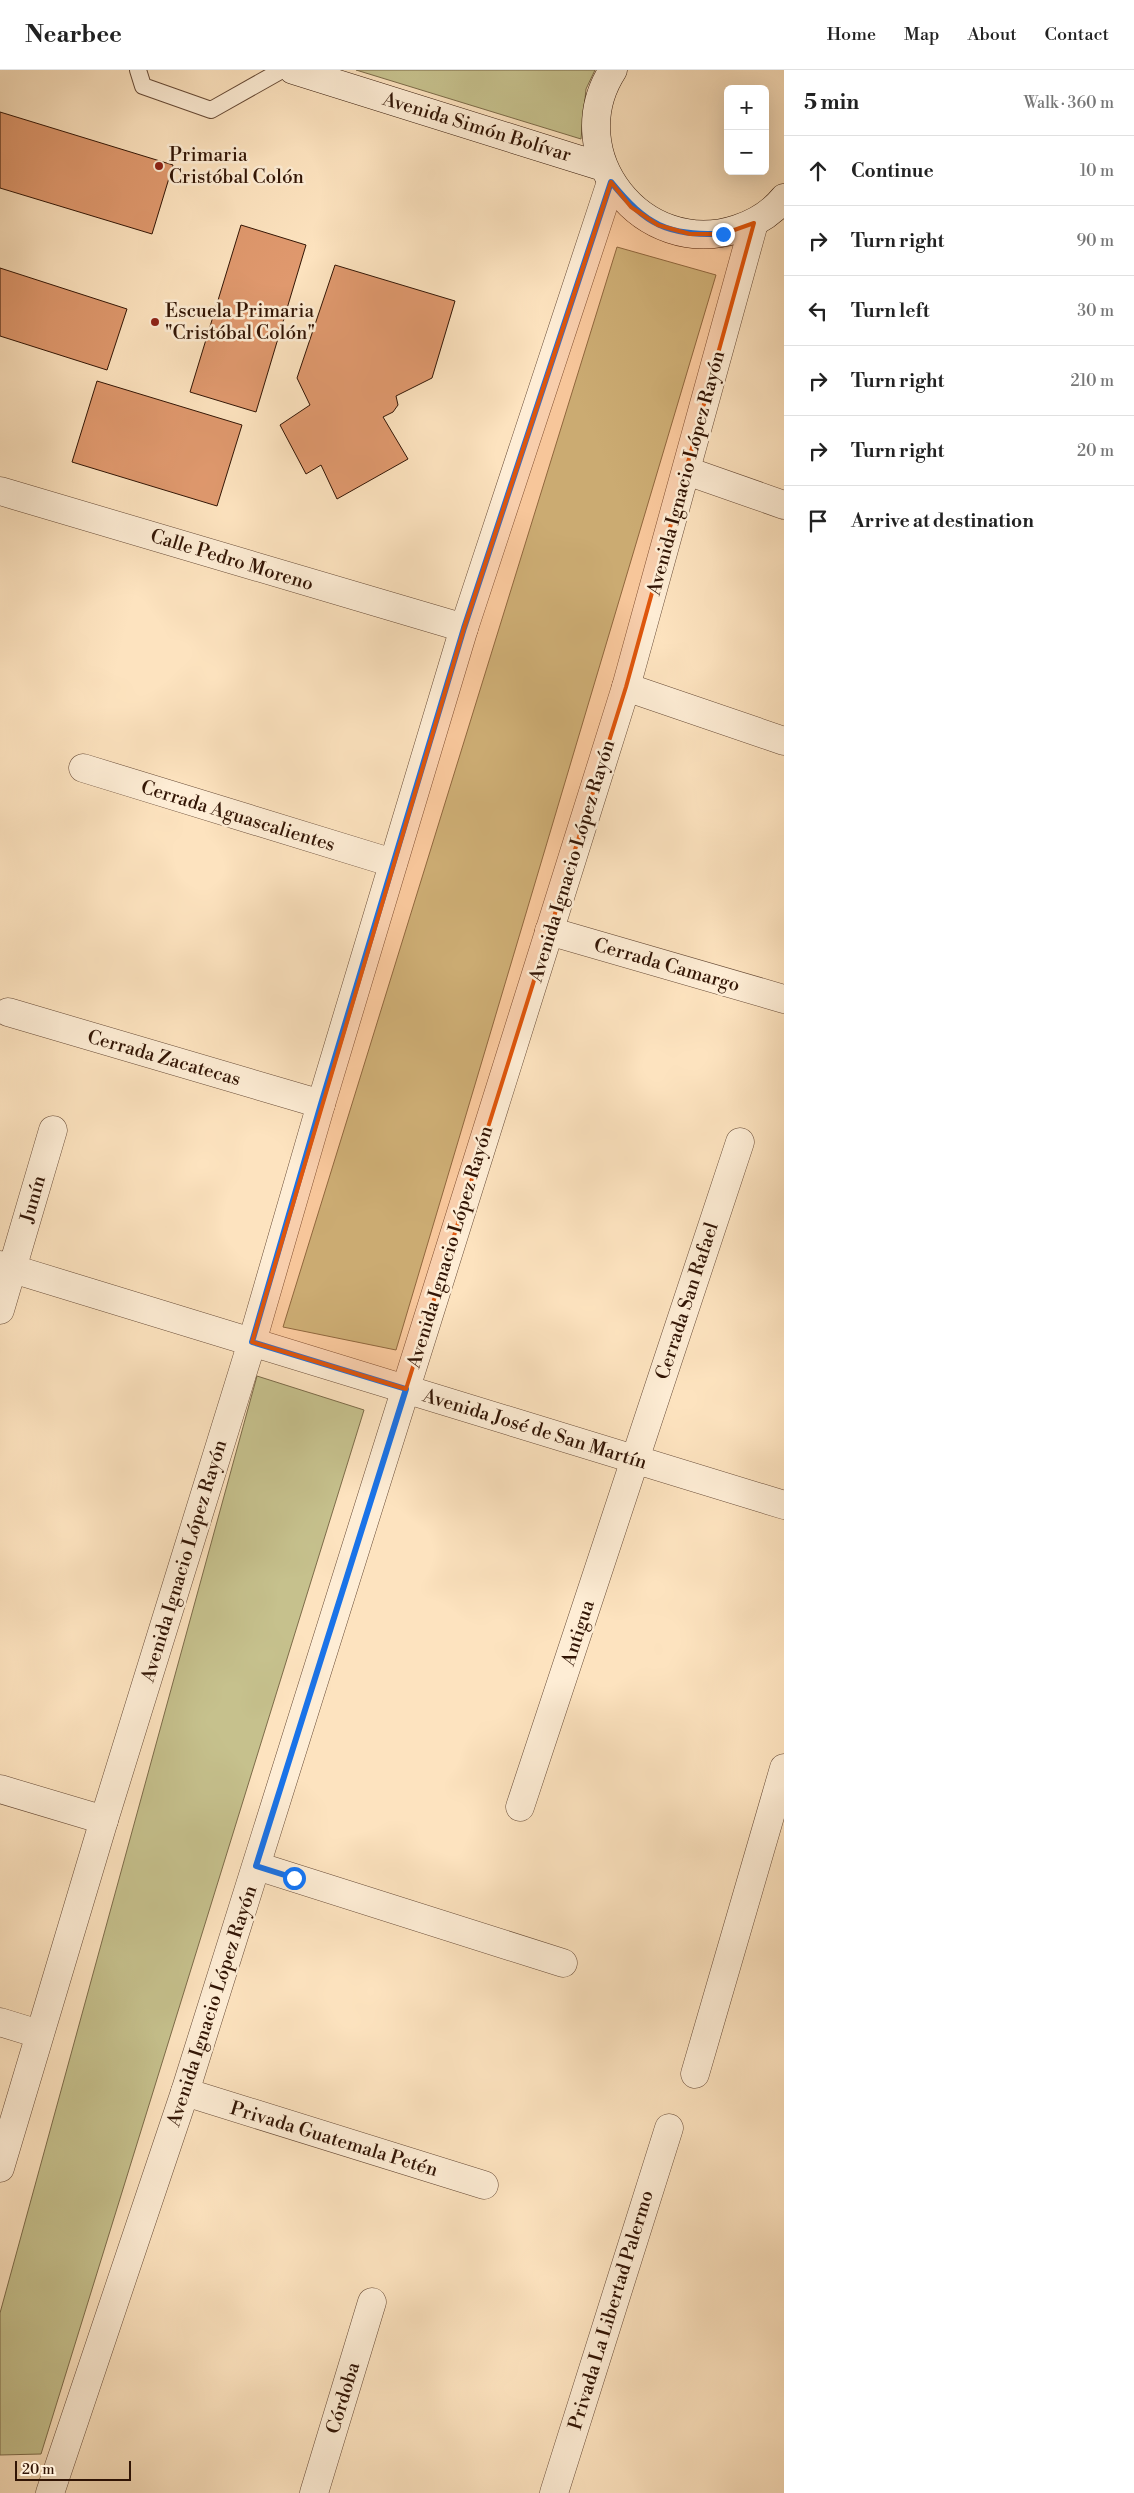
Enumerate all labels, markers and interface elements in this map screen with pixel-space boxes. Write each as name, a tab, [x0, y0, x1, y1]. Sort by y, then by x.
text: Nearbee	[25, 20, 122, 50]
text: Home	[827, 23, 876, 46]
text: Map	[904, 23, 940, 46]
text: About	[968, 23, 1017, 46]
text: Contact	[1045, 23, 1109, 46]
map controls	[724, 85, 769, 175]
button: +	[724, 85, 769, 130]
street label: Avenida Simón Bolívar	[379, 87, 574, 167]
text: 5 min	[804, 90, 859, 116]
text: Walk · 360 m	[1024, 93, 1114, 113]
button: −	[724, 130, 769, 175]
place label: Primaria Cristóbal Colón	[169, 143, 304, 189]
icon: ahead	[804, 157, 832, 185]
text: Continue	[851, 159, 934, 183]
marker: Primaria Cristóbal Colón	[153, 160, 165, 172]
text: 10 m	[1080, 161, 1114, 181]
route end	[712, 223, 735, 246]
icon: right	[804, 227, 832, 255]
text: Turn right	[851, 229, 944, 253]
text: 90 m	[1076, 231, 1114, 251]
icon: left	[804, 297, 832, 325]
place label: Escuela Primaria "Cristóbal Colón"	[165, 299, 315, 345]
text: Turn left	[851, 299, 930, 323]
text: 30 m	[1077, 301, 1114, 321]
marker: Escuela Primaria "Cristóbal Colón"	[149, 316, 161, 328]
street label: Avenida Ignacio López Rayón	[642, 348, 730, 599]
icon: right	[804, 367, 832, 395]
text: Turn right	[851, 369, 944, 393]
text: 210 m	[1070, 371, 1114, 391]
icon: right	[804, 437, 832, 465]
text: Turn right	[851, 439, 944, 463]
text: 20 m	[1077, 441, 1114, 461]
icon: arrive	[804, 507, 832, 535]
text: Arrive at destination	[851, 509, 1034, 533]
street label: Calle Pedro Moreno	[148, 524, 316, 596]
street label: Avenida Ignacio López Rayón	[523, 737, 620, 986]
street label: Cerrada Aguascalientes	[138, 775, 338, 857]
street label: Cerrada Camargo	[591, 933, 743, 997]
street label: Cerrada Zacatecas	[85, 1025, 243, 1091]
street label: Avenida Ignacio López Rayón	[401, 1123, 498, 1372]
street label: Junín	[15, 1173, 51, 1226]
street label: Cerrada San Rafael	[650, 1219, 724, 1383]
street label: Avenida José de San Martín	[419, 1383, 650, 1475]
street label: Avenida Ignacio López Rayón	[135, 1437, 232, 1686]
street label: Antigua	[556, 1597, 600, 1670]
route start	[283, 1867, 306, 1890]
street label: Avenida Ignacio López Rayón	[161, 1882, 262, 2130]
street label: Privada Guatemala Petén	[227, 2096, 441, 2182]
street label: Privada La Libertad Palermo	[563, 2187, 659, 2433]
street label: Córdoba	[321, 2359, 365, 2437]
scale bar	[15, 2458, 131, 2481]
text: 20 m	[22, 2461, 54, 2479]

